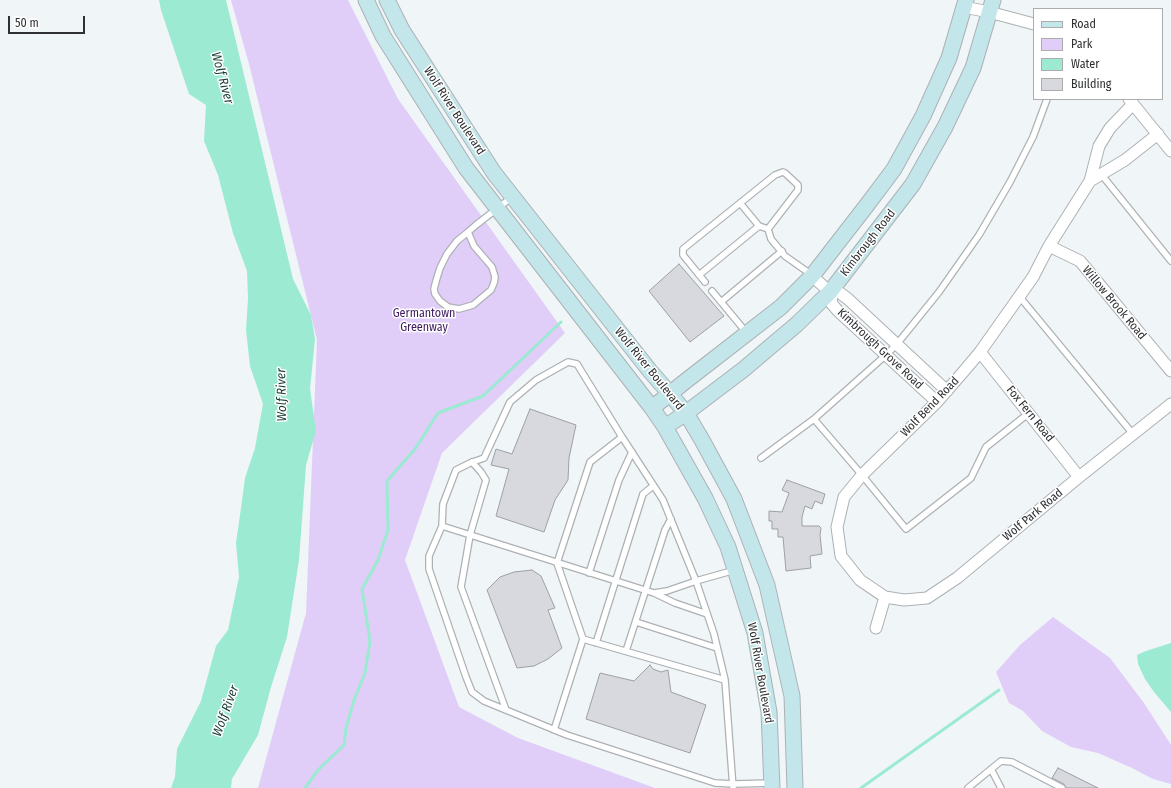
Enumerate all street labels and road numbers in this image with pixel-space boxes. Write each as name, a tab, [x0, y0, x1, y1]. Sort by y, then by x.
street label: Wolf River Boulevard	[420, 64, 488, 158]
street label: Kimbrough Road	[837, 207, 899, 279]
street label: Willow Brook Road	[1079, 263, 1149, 343]
street label: Kimbrough Grove Road	[834, 306, 926, 392]
street label: Wolf River Boulevard	[611, 325, 687, 413]
street label: Wolf Bend Road	[898, 374, 962, 440]
street label: Fox Fern Road	[1003, 383, 1057, 445]
street label: Wolf Park Road	[1000, 486, 1066, 544]
street label: Wolf River Boulevard	[744, 621, 776, 725]

